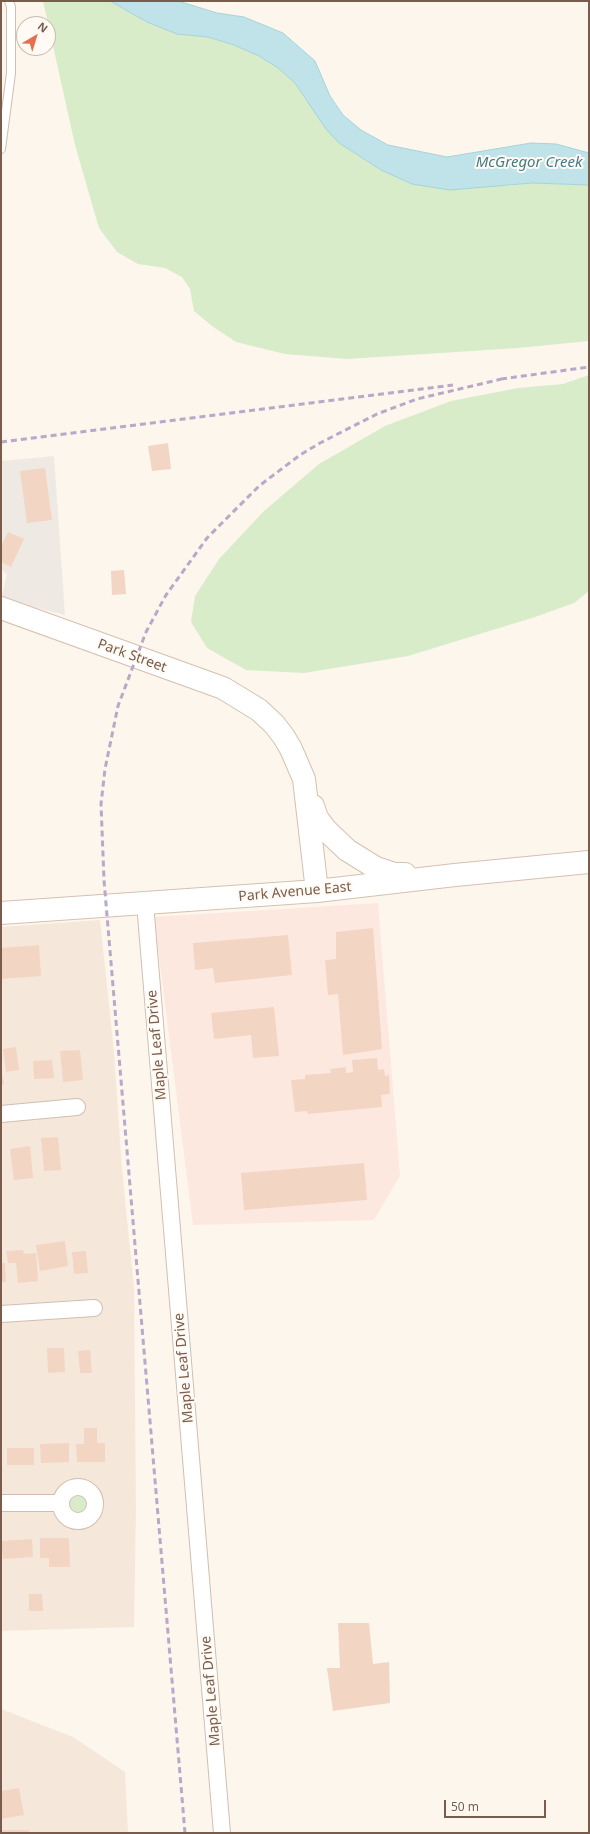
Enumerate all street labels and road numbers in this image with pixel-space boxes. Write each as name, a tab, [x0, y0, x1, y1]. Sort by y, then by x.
street label: Park Street	[95, 636, 169, 676]
street label: Park Avenue East	[238, 879, 352, 905]
street label: Maple Leaf Drive	[144, 989, 170, 1101]
street label: Maple Leaf Drive	[171, 1312, 197, 1424]
street label: Maple Leaf Drive	[198, 1635, 224, 1747]

